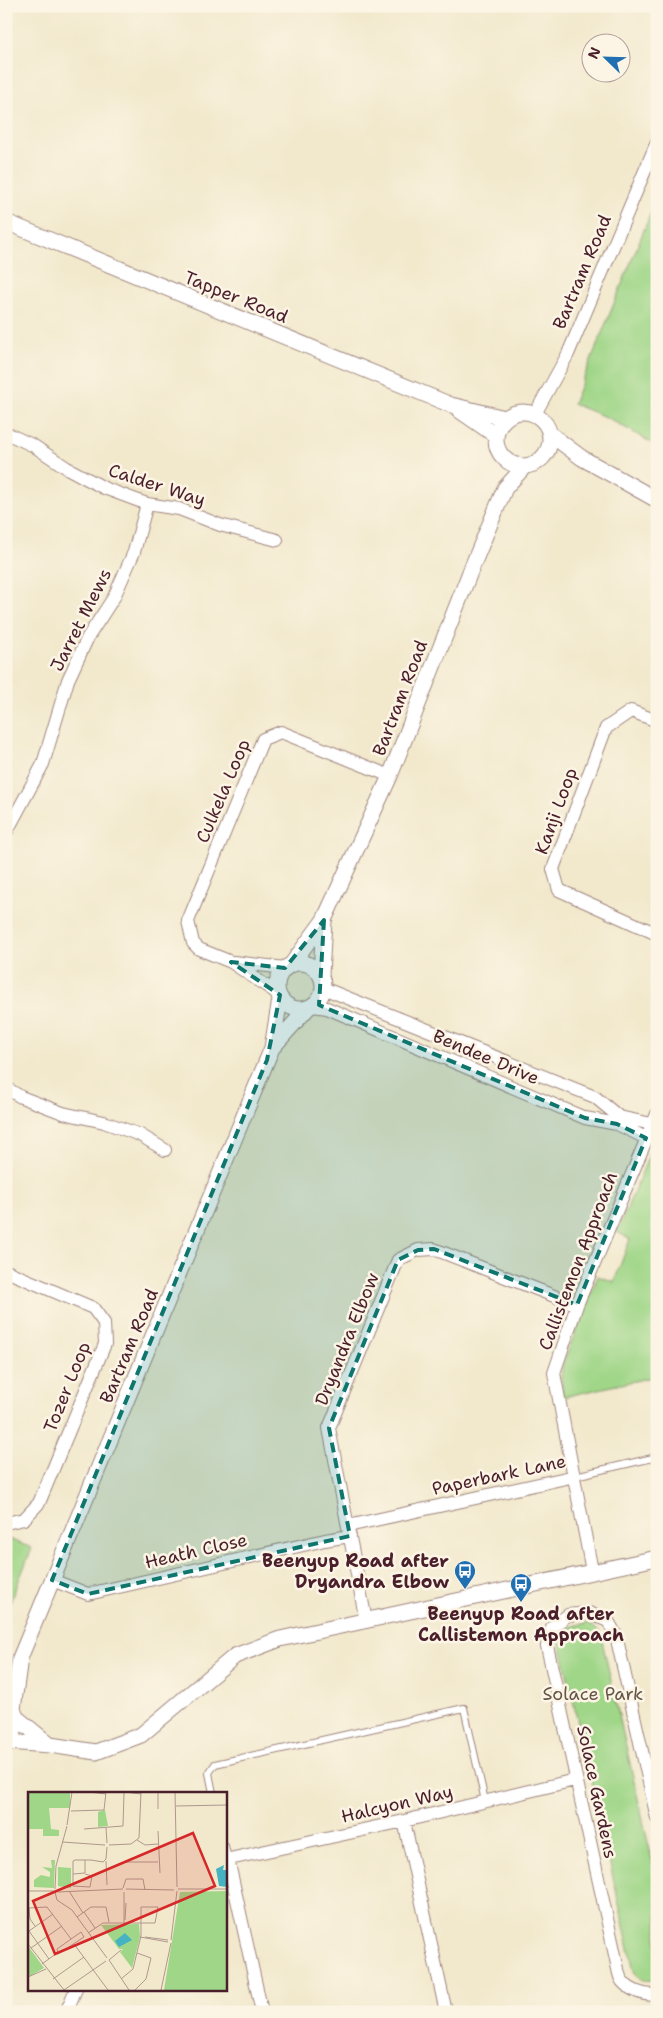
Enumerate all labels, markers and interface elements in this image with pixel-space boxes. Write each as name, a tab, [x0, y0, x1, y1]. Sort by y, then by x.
north arrow	[580, 32, 630, 82]
text: N	[584, 44, 604, 62]
street label: Bartram Road	[547, 211, 617, 333]
street label: Tapper Road	[180, 265, 292, 329]
street label: Calder Way	[105, 458, 209, 512]
street label: Jarret Mews	[45, 564, 117, 676]
street label: Bartram Road	[367, 637, 433, 759]
street label: Culkela Loop	[190, 735, 256, 847]
street label: Kanji Loop	[529, 764, 583, 858]
street label: Bendee Drive	[429, 1024, 543, 1090]
street label: Callistemon Approach	[533, 1168, 623, 1354]
street label: Dryandra Elbow	[309, 1269, 385, 1409]
street label: Bartram Road	[94, 1285, 164, 1407]
street label: Tozer Loop	[38, 1338, 96, 1436]
street label: Paperbark Lane	[430, 1449, 568, 1501]
street label: Heath Close	[142, 1528, 250, 1574]
place label: Beenyup Road after Dryandra Elbow	[262, 1549, 450, 1594]
bus stop icon: Beenyup Road after Dryandra Elbow	[453, 1559, 477, 1590]
bus stop icon: Beenyup Road after Callistemon Approach	[509, 1572, 533, 1603]
place label: Beenyup Road after Callistemon Approach	[418, 1602, 624, 1647]
park label: Solace Park	[543, 1682, 643, 1706]
street label: Solace Gardens	[571, 1723, 623, 1861]
street label: Halcyon Way	[339, 1779, 455, 1829]
inset map	[28, 1792, 226, 1990]

